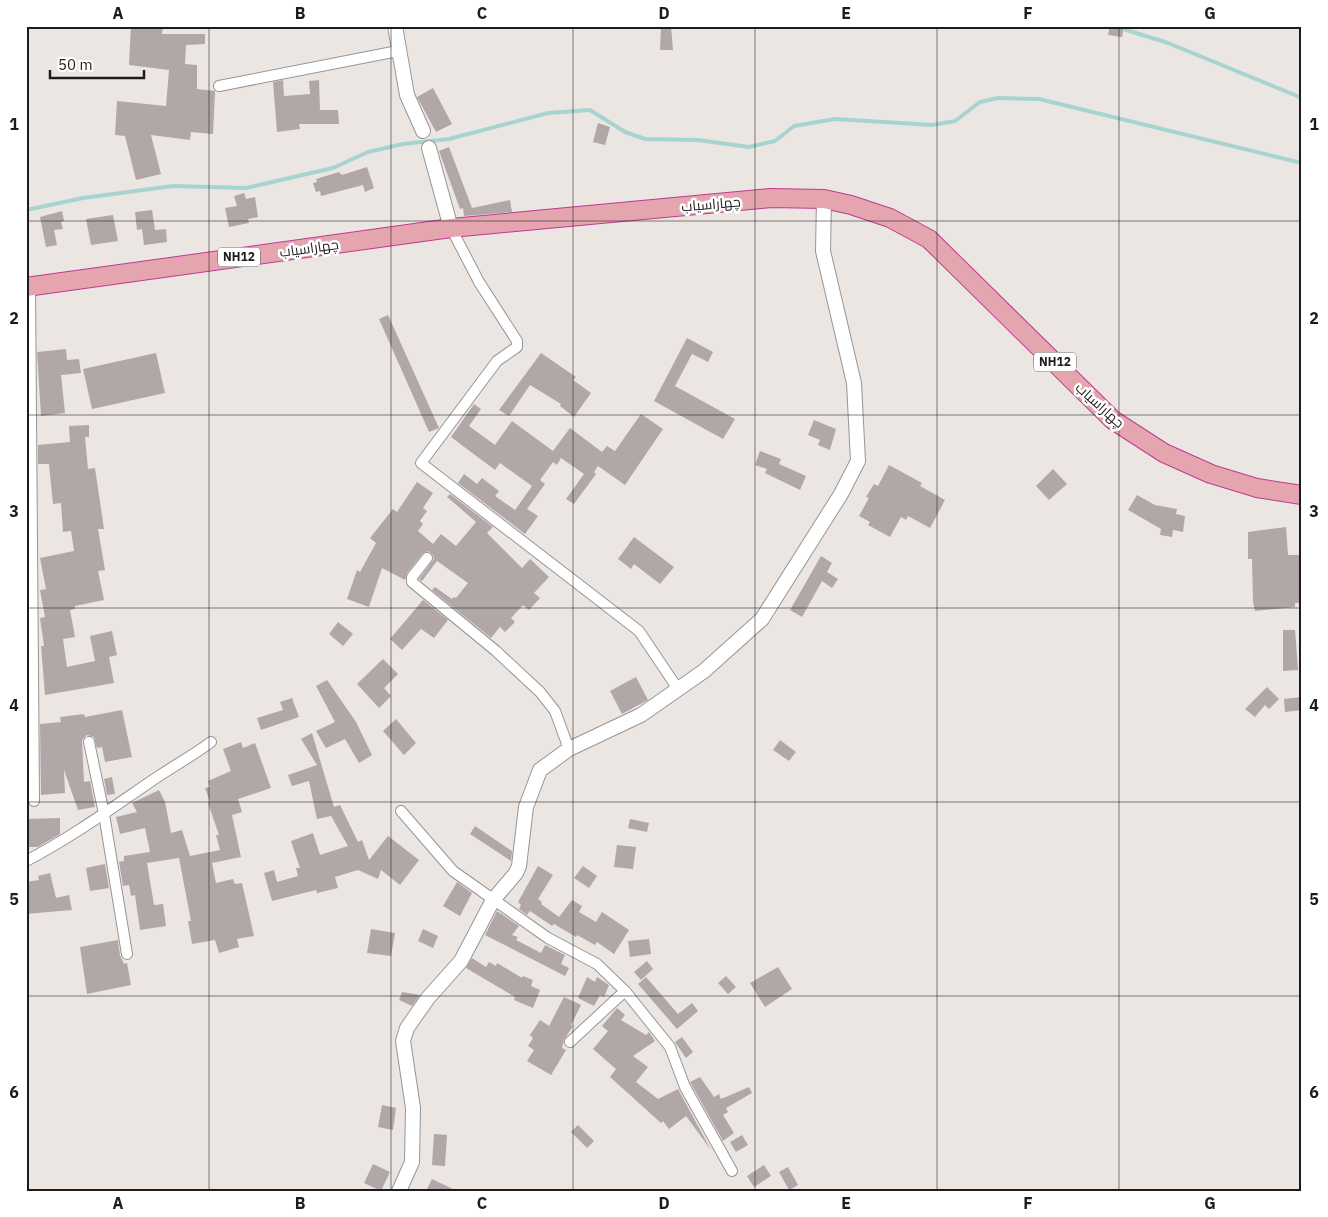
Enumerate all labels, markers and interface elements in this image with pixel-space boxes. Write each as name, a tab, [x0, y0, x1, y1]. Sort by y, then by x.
text: A	[113, 3, 124, 23]
text: B	[295, 3, 306, 23]
text: C	[477, 3, 487, 23]
text: D	[658, 3, 670, 23]
text: E	[841, 3, 851, 23]
text: F	[1023, 3, 1033, 23]
text: G	[1204, 3, 1216, 23]
scale bar	[50, 48, 144, 80]
text: 50 m	[58, 55, 93, 74]
text: 1	[9, 114, 19, 134]
text: 1	[1309, 114, 1319, 134]
street label: چهاراسیاب	[681, 192, 742, 217]
street label: چهاراسیاب	[278, 235, 340, 262]
road number: NH12	[218, 248, 260, 266]
text: 2	[9, 308, 19, 328]
text: 2	[1309, 308, 1319, 328]
road number: NH12	[1034, 352, 1076, 372]
street label: چهاراسیاب	[1071, 378, 1128, 432]
text: 3	[9, 501, 19, 521]
text: 3	[1309, 501, 1319, 521]
text: 4	[9, 695, 19, 715]
text: 4	[1309, 695, 1319, 715]
text: 5	[9, 889, 19, 909]
text: 5	[1309, 889, 1319, 909]
text: 6	[9, 1082, 19, 1102]
text: 6	[1309, 1082, 1319, 1102]
text: A	[113, 1193, 124, 1213]
text: B	[295, 1193, 306, 1213]
text: C	[477, 1193, 487, 1213]
text: D	[658, 1193, 670, 1213]
text: E	[841, 1193, 851, 1213]
text: F	[1023, 1193, 1033, 1213]
text: G	[1204, 1193, 1216, 1213]

